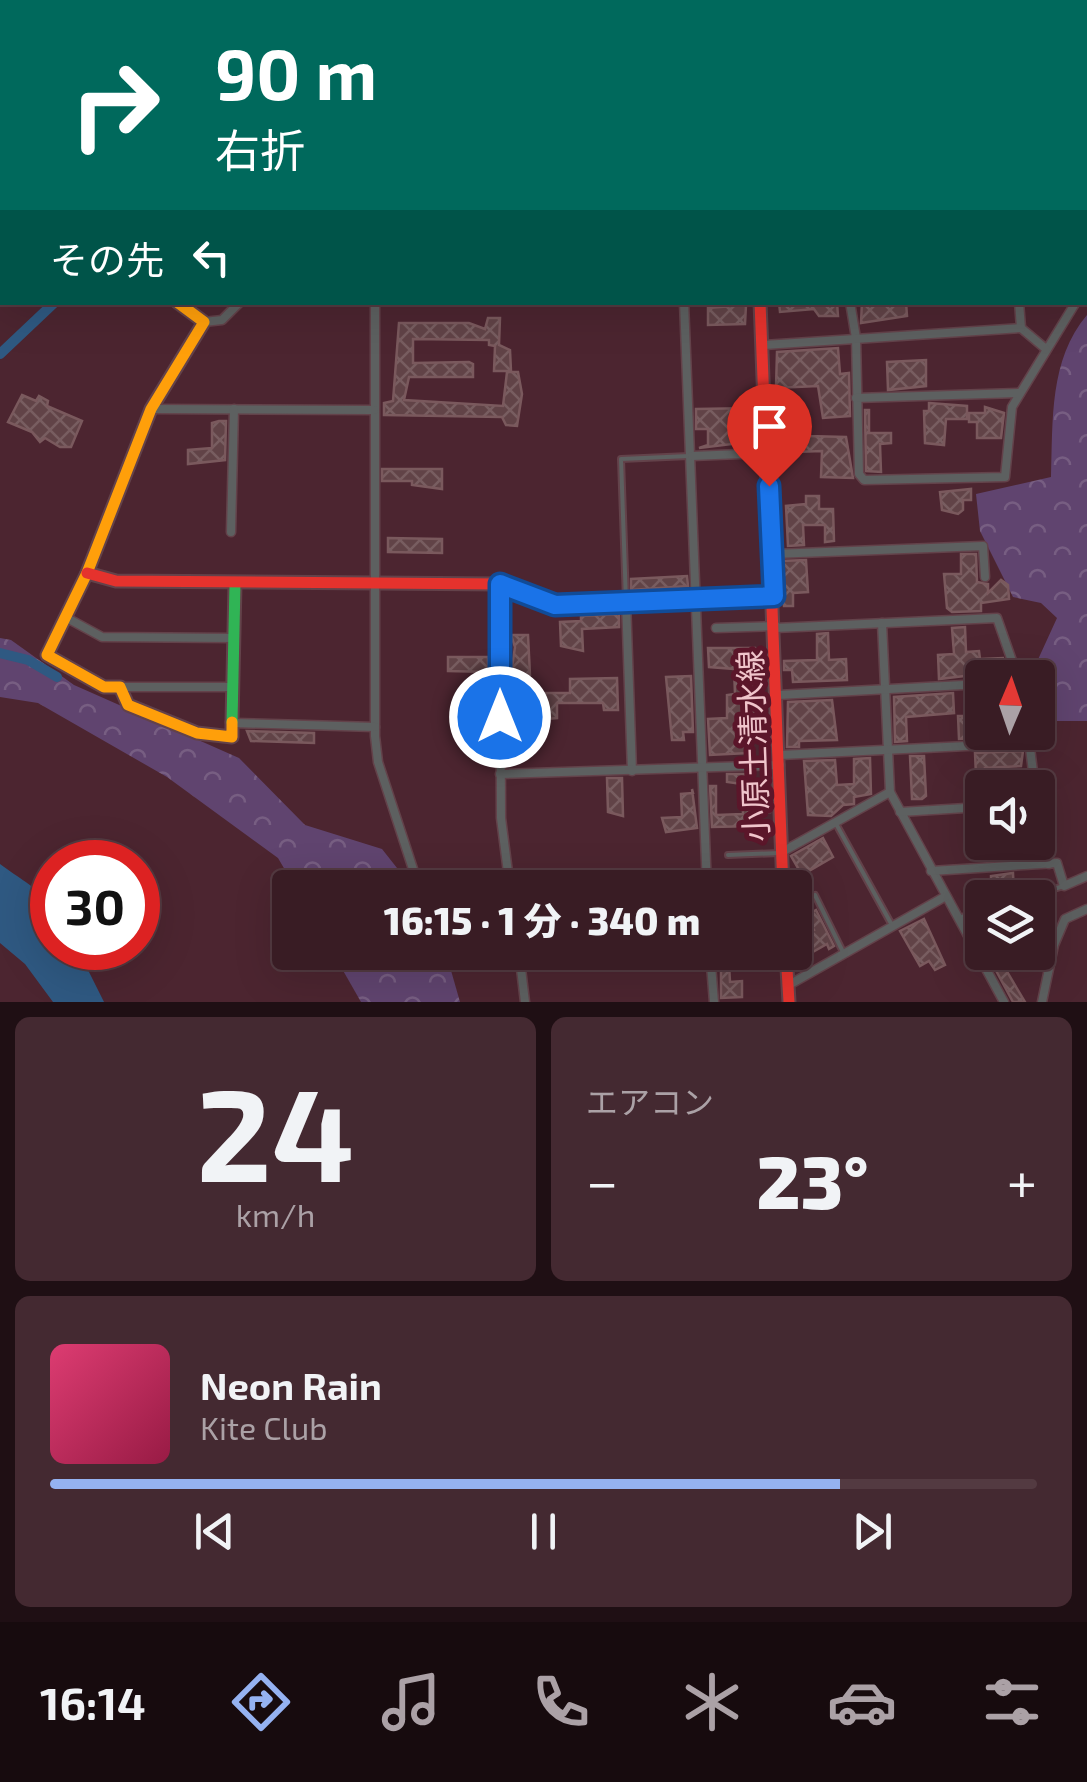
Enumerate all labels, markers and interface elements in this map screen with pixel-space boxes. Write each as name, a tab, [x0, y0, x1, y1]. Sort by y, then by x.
text: 90 m	[215, 30, 377, 114]
icon: right	[50, 40, 180, 170]
text: 右折	[215, 122, 305, 176]
icon: left	[184, 230, 239, 285]
text: その先	[50, 236, 164, 282]
pin	[727, 384, 812, 487]
icon: arrive	[742, 399, 797, 454]
street label: 小原土清水線	[730, 649, 774, 843]
north arrow	[965, 660, 1055, 750]
map controls	[965, 660, 1055, 970]
position arrow	[448, 665, 552, 769]
button: sound	[965, 770, 1055, 860]
speed limit sign: 30	[30, 840, 160, 970]
button: layers	[965, 880, 1055, 970]
text: 16:15 · 1 分 · 340 m	[384, 897, 700, 943]
text: 24	[196, 1052, 355, 1208]
text: エアコン	[586, 1082, 714, 1120]
text: 23°	[756, 1134, 869, 1224]
text: −	[586, 1147, 618, 1213]
text: +	[1007, 1147, 1037, 1213]
text: km/h	[236, 1195, 315, 1233]
text: Neon Rain	[200, 1362, 382, 1408]
text: Kite Club	[200, 1408, 328, 1446]
icon: previous	[187, 1504, 242, 1559]
icon: pause	[516, 1504, 571, 1559]
icon: next	[845, 1504, 900, 1559]
icon: directions	[226, 1667, 296, 1737]
icon: music	[376, 1667, 446, 1737]
icon: phone	[526, 1667, 596, 1737]
icon: climate	[677, 1667, 747, 1737]
icon: car	[827, 1667, 897, 1737]
icon: filters	[977, 1667, 1047, 1737]
text: 16:14	[40, 1675, 146, 1729]

